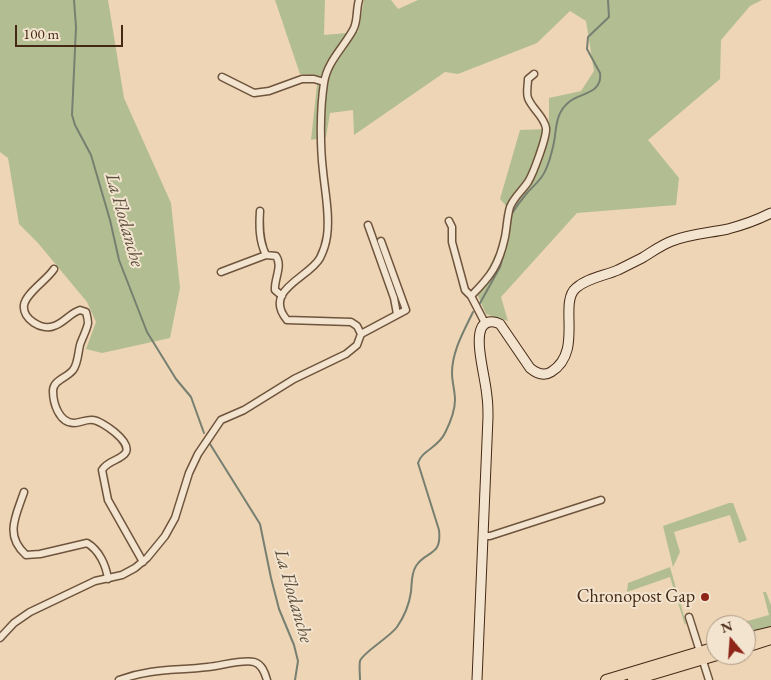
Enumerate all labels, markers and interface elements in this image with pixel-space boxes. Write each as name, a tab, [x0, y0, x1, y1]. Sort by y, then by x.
scale bar	[18, 15, 125, 47]
text: 100 m	[23, 24, 59, 43]
water label: La Flodanche	[100, 170, 148, 270]
water label: La Flodanche	[269, 546, 317, 646]
place label: Chronopost Gap	[577, 586, 695, 608]
marker: Chronopost Gap	[699, 591, 711, 603]
north arrow	[706, 615, 756, 665]
text: N	[718, 616, 735, 637]

